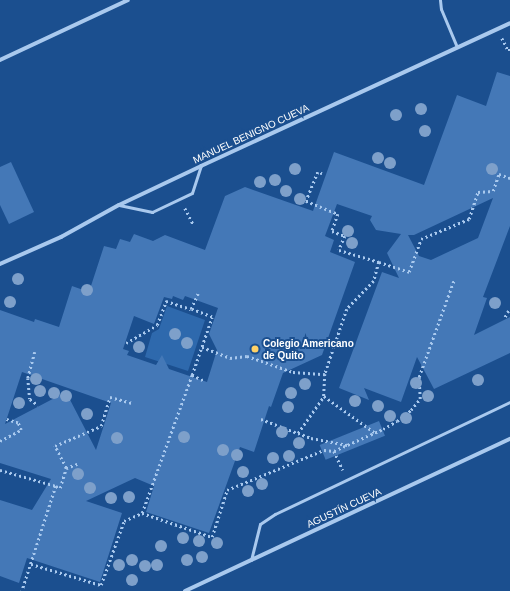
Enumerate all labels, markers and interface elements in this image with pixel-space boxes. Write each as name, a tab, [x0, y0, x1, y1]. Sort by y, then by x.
street label: MANUEL BENIGNO CUEVA	[191, 102, 311, 166]
place label: Colegio Americano de Quito	[263, 337, 354, 360]
marker: Colegio Americano de Quito	[250, 344, 260, 354]
street label: AGUSTÍN CUEVA	[305, 485, 383, 531]

